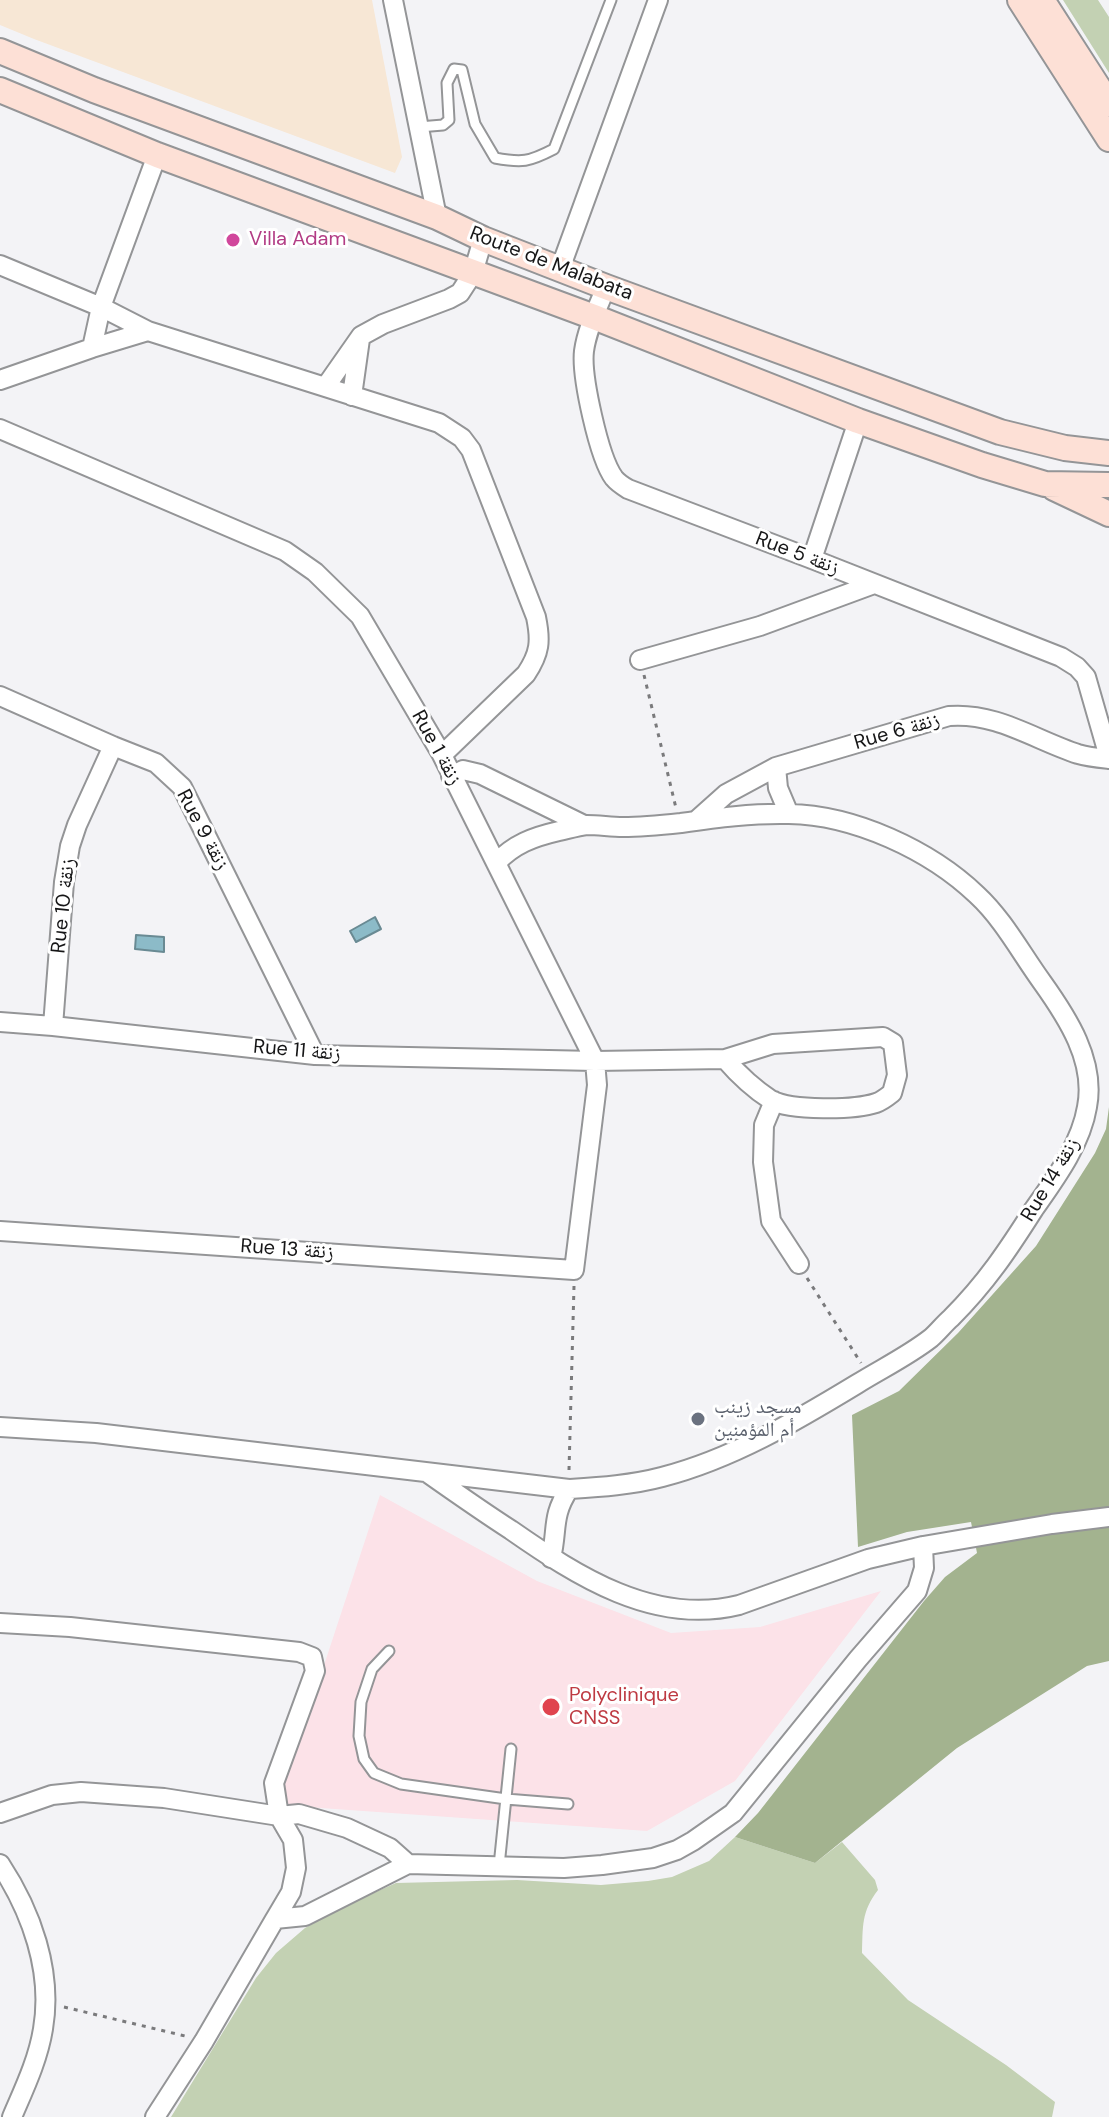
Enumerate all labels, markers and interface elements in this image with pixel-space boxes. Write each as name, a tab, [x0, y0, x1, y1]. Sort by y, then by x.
street label: Route de Malabata	[466, 222, 636, 306]
place label: Villa Adam	[249, 228, 346, 252]
marker: Villa Adam	[224, 231, 242, 249]
street label: Rue 5 زنقة	[752, 527, 842, 581]
street label: Rue 1 زنقة	[406, 707, 466, 789]
street label: Rue 6 زنقة	[851, 708, 943, 756]
street label: Rue 9 زنقة	[171, 786, 233, 874]
street label: Rue 10 زنقة	[47, 857, 81, 955]
street label: Rue 11 زنقة	[252, 1035, 342, 1067]
street label: Rue 14 زنقة	[1017, 1134, 1085, 1226]
street label: Rue 13 زنقة	[240, 1235, 334, 1265]
place label: مسجد زينب أم المؤمنين	[714, 1396, 801, 1443]
marker: مسجد زينب أم المؤمنين	[689, 1410, 707, 1428]
place label: Polyclinique CNSS	[569, 1684, 679, 1731]
marker: Polyclinique CNSS	[540, 1696, 562, 1718]

